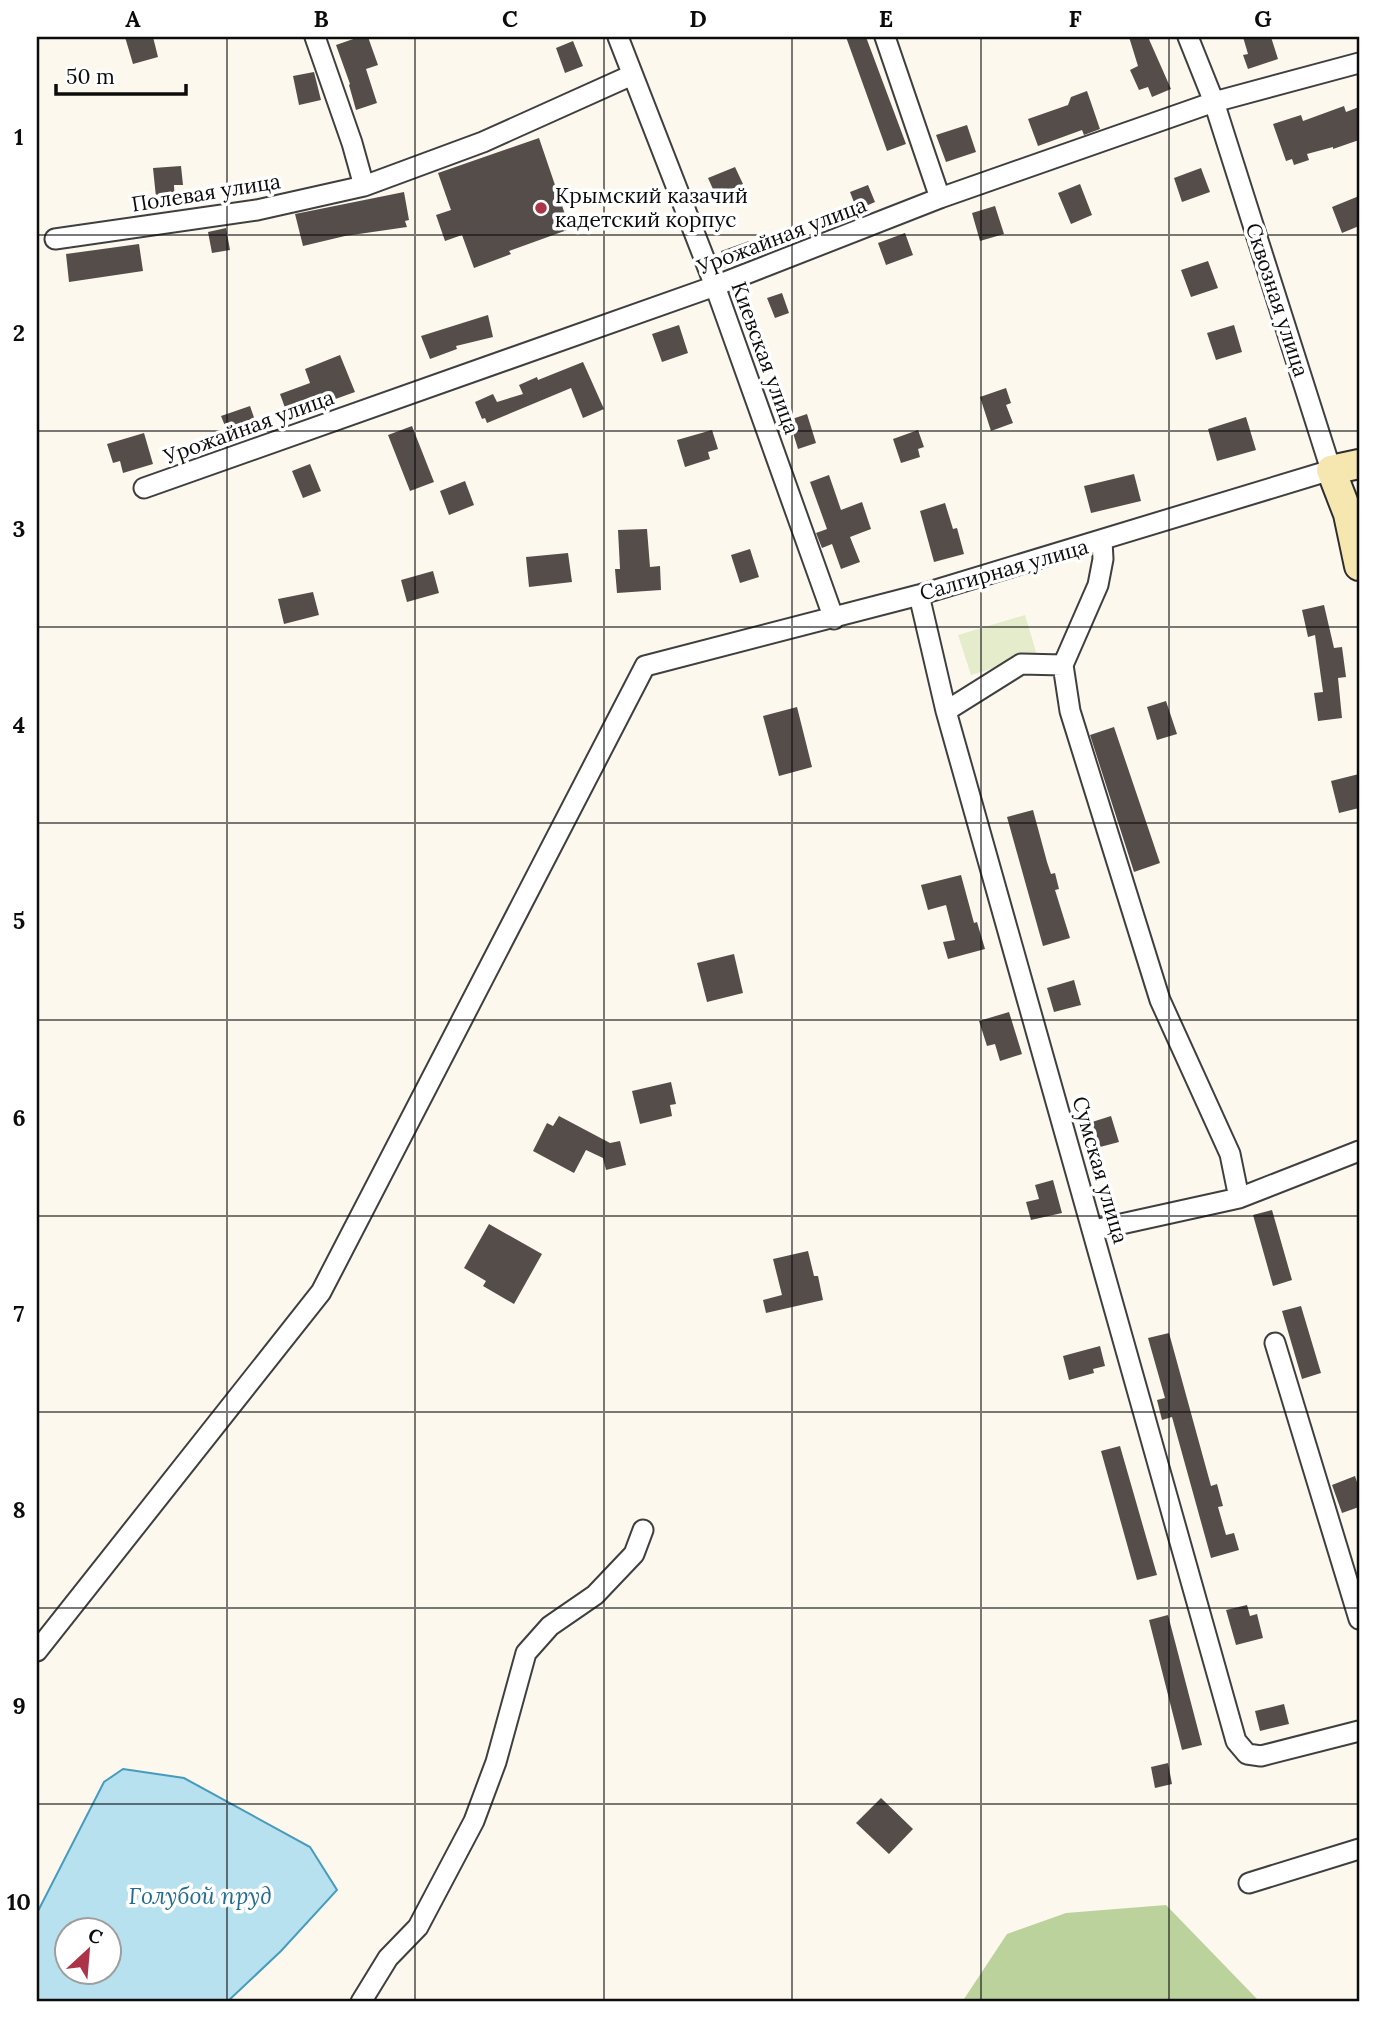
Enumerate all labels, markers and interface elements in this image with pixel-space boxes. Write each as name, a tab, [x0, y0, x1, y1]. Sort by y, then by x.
text: A	[125, 4, 141, 33]
text: B	[313, 4, 329, 33]
text: C	[502, 4, 518, 33]
text: D	[689, 4, 707, 33]
text: E	[879, 4, 893, 33]
text: F	[1068, 4, 1082, 33]
text: G	[1254, 4, 1272, 33]
scale bar	[56, 52, 186, 96]
text: 50 m	[66, 63, 115, 90]
text: 1	[14, 122, 24, 151]
street label: Полевая улица	[129, 167, 283, 218]
place label: Крымский казачий кадетский корпус	[555, 182, 748, 233]
street label: Урожайная улица	[692, 191, 870, 281]
marker: Крымский казачий кадетский корпус	[533, 200, 549, 216]
street label: Сквозная улица	[1240, 220, 1315, 380]
street label: Киевская улица	[725, 278, 806, 438]
text: 2	[13, 318, 25, 347]
street label: Урожайная улица	[159, 383, 338, 470]
text: 3	[13, 514, 25, 543]
street label: Салгирная улица	[916, 533, 1091, 606]
text: 4	[13, 710, 25, 739]
text: 5	[13, 906, 25, 935]
street label: Сумская улица	[1067, 1093, 1134, 1247]
text: 6	[12, 1103, 26, 1132]
text: 7	[14, 1299, 25, 1328]
text: 8	[12, 1495, 26, 1524]
text: 9	[12, 1691, 26, 1720]
water label: Голубой пруд	[128, 1881, 272, 1910]
text: 10	[7, 1887, 31, 1916]
north arrow	[52, 1916, 122, 1986]
text: С	[84, 1922, 107, 1949]

